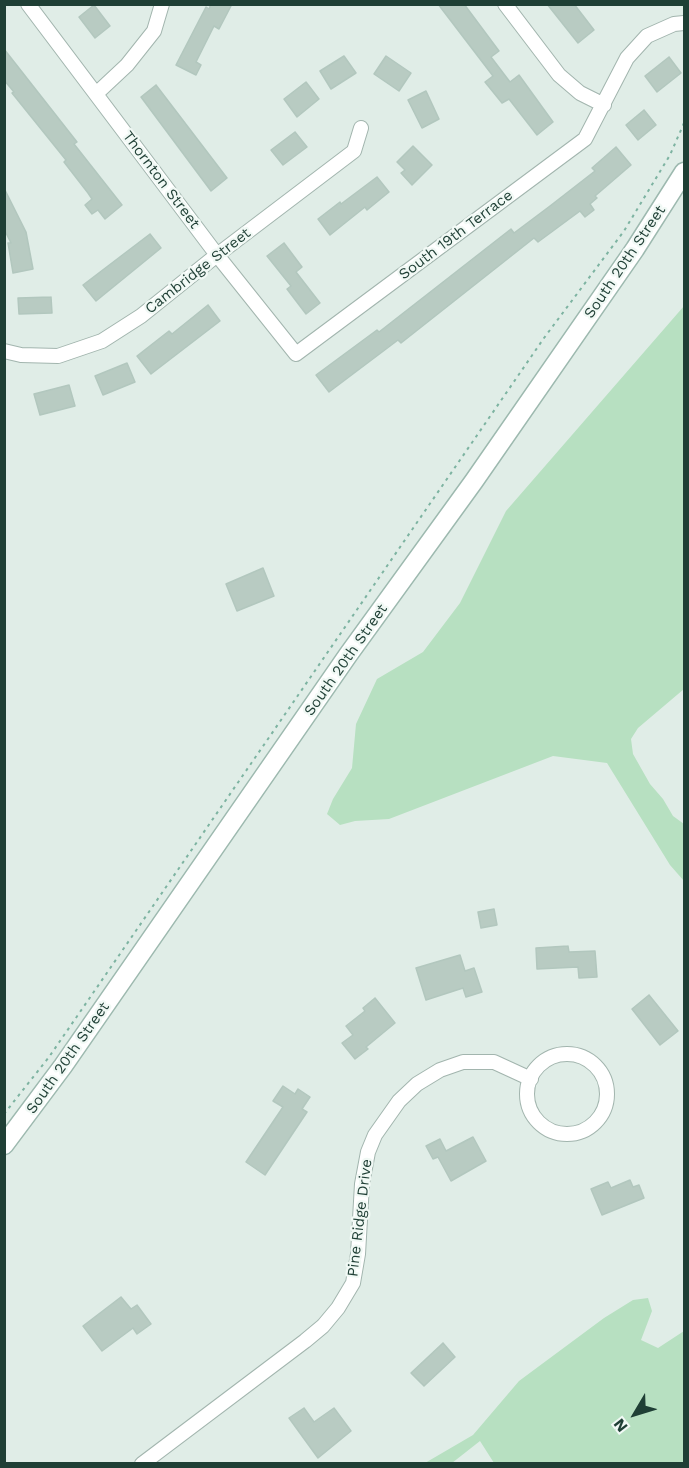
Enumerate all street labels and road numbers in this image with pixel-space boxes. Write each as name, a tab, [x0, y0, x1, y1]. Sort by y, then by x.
street label: Thornton Street	[119, 128, 203, 232]
street label: South 19th Terrace	[395, 186, 517, 284]
street label: South 20th Street	[581, 202, 669, 322]
street label: Cambridge Street	[142, 224, 254, 318]
street label: South 20th Street	[301, 601, 391, 719]
street label: South 20th Street	[23, 999, 113, 1117]
street label: Pine Ridge Drive	[344, 1158, 376, 1278]

